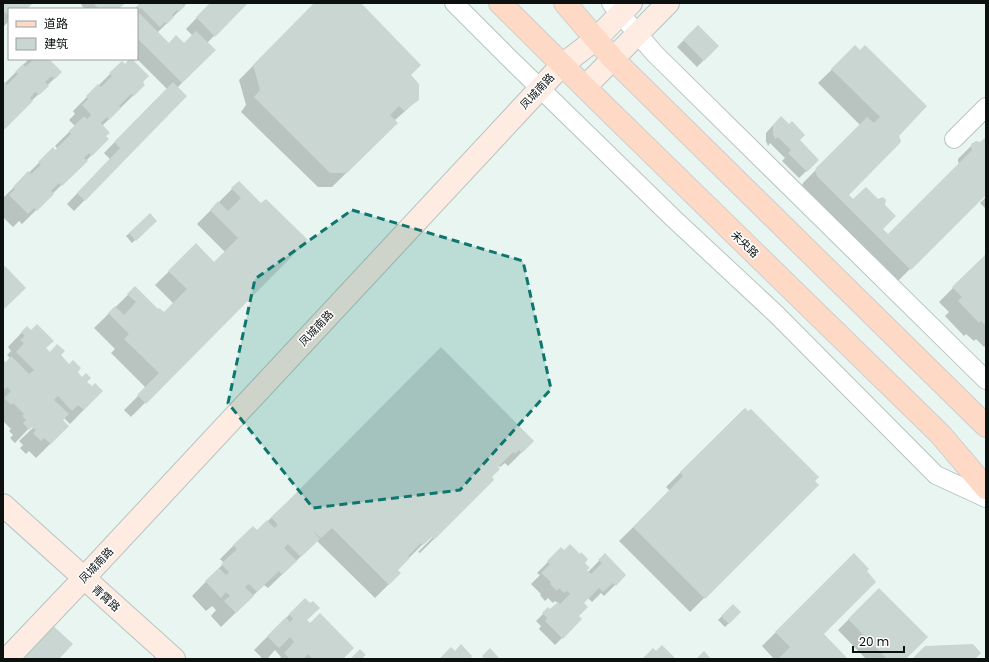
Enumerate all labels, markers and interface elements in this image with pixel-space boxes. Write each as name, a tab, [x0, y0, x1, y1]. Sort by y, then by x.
legend	[8, 8, 138, 60]
text: 道路	[44, 15, 68, 32]
text: 建筑	[44, 35, 68, 52]
street label: 凤城南路	[516, 69, 558, 113]
street label: 未央路	[728, 227, 762, 261]
street label: 凤城南路	[295, 306, 337, 350]
street label: 凤城南路	[75, 543, 117, 587]
street label: 青霄路	[88, 581, 124, 615]
scale bar	[853, 628, 904, 654]
text: 20 m	[859, 633, 889, 650]

